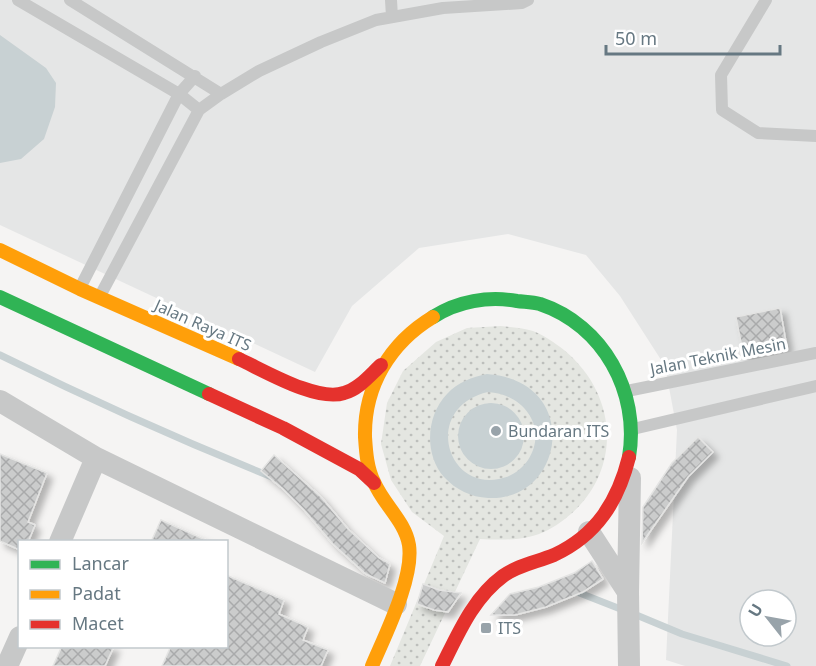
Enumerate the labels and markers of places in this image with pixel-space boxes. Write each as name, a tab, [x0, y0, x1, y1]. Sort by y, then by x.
place label: Bundaran ITS	[508, 420, 610, 442]
marker: Bundaran ITS	[489, 424, 503, 438]
place label: ITS	[498, 617, 521, 639]
marker: ITS	[479, 621, 493, 635]

